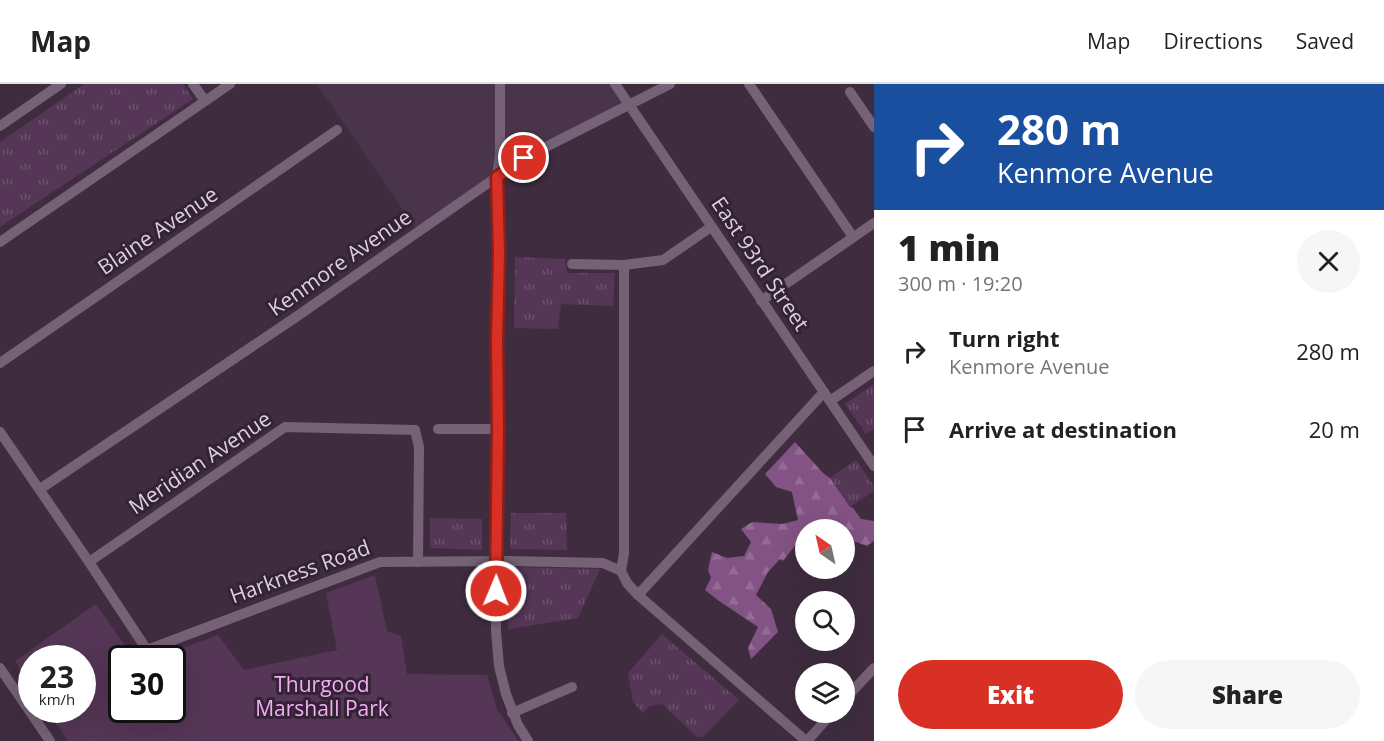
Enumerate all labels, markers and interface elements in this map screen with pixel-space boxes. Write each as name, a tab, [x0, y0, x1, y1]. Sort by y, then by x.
text: Map	[30, 22, 91, 60]
text: Map	[1087, 27, 1130, 55]
text: Directions	[1163, 27, 1263, 55]
text: Saved	[1296, 27, 1354, 55]
text: 280 m	[997, 100, 1121, 157]
icon: right	[898, 108, 976, 186]
pin	[498, 132, 549, 183]
icon: arrive	[507, 141, 540, 174]
text: Kenmore Avenue	[997, 154, 1214, 191]
street label: Blaine Avenue	[92, 180, 223, 281]
street label: East 93rd Street	[706, 191, 816, 336]
street label: Kenmore Avenue	[262, 202, 416, 322]
text: 1 min	[898, 223, 1000, 272]
button: close	[1297, 230, 1360, 293]
text: 300 m · 19:20	[898, 270, 1023, 297]
text: Turn right	[949, 323, 1060, 353]
icon: right	[898, 335, 931, 368]
text: 280 m	[1296, 336, 1360, 366]
text: Kenmore Avenue	[949, 353, 1110, 380]
street label: Meridian Avenue	[123, 404, 276, 520]
icon: arrive	[898, 413, 931, 446]
text: Arrive at destination	[949, 414, 1177, 444]
text: 20 m	[1309, 414, 1360, 444]
north arrow	[795, 519, 855, 579]
map controls	[795, 519, 855, 723]
street label: Harkness Road	[226, 533, 374, 609]
position arrow	[464, 559, 528, 623]
button: search	[795, 591, 855, 651]
speed limit sign: 30	[108, 645, 186, 723]
text: 23	[40, 656, 74, 697]
button: Exit	[898, 660, 1123, 729]
button: Share	[1135, 660, 1360, 729]
button: layers	[795, 663, 855, 723]
park label: Thurgood Marshall Park	[255, 670, 389, 722]
text: km/h	[39, 689, 75, 709]

